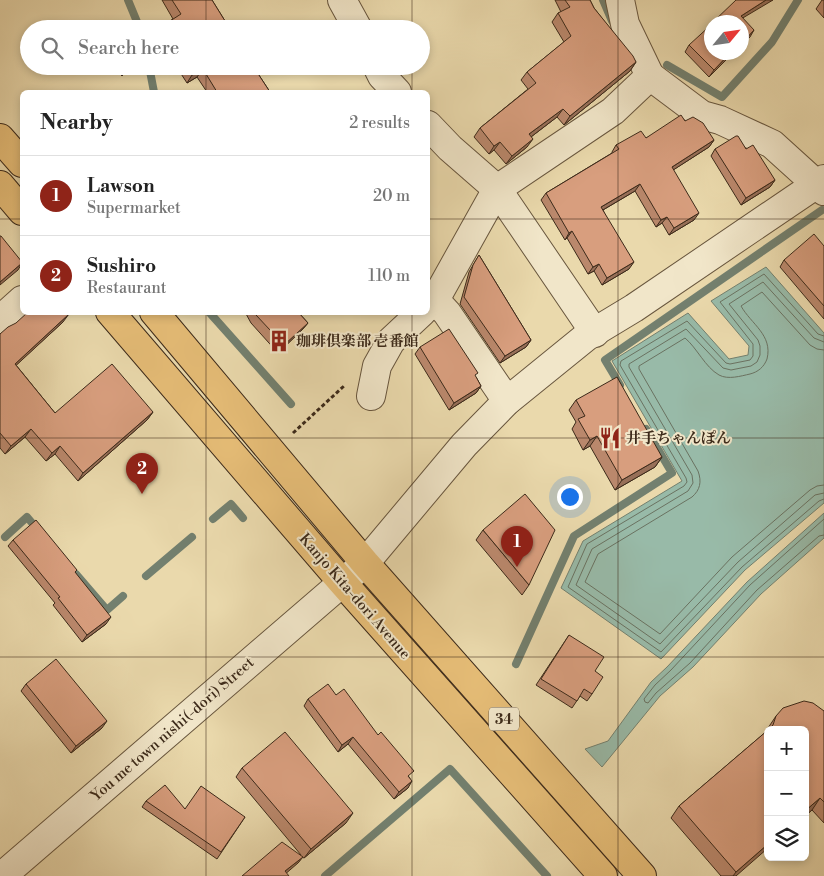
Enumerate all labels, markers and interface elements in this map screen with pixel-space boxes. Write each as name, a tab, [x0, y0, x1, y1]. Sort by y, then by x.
north arrow	[704, 15, 749, 60]
search box	[20, 20, 430, 75]
icon: search	[38, 34, 66, 62]
text: Search here	[78, 36, 179, 60]
text: Nearby	[40, 110, 113, 136]
text: 2 results	[349, 113, 410, 133]
text: Lawson	[87, 174, 155, 198]
text: 1	[52, 186, 60, 206]
text: 20 m	[373, 186, 410, 206]
text: Supermarket	[87, 198, 181, 218]
text: Sushiro	[87, 254, 156, 278]
text: 2	[51, 266, 61, 286]
text: 110 m	[368, 266, 410, 286]
text: Restaurant	[87, 278, 166, 298]
building icon: 珈琲倶楽部 壱番館	[266, 328, 292, 354]
place label: 珈琲倶楽部 壱番館	[296, 332, 418, 351]
restaurant icon: 井手ちゃんぽん	[597, 425, 623, 451]
place label: 井手ちゃんぽん	[626, 429, 731, 448]
pin: 2	[126, 453, 158, 494]
your location	[557, 484, 583, 510]
pin: 1	[501, 526, 533, 567]
street label: Kanjo Kita-dori Avenue	[295, 530, 414, 663]
street label: You me town nishi(-dori) Street	[86, 653, 258, 806]
road number: 34	[489, 708, 519, 731]
map controls	[764, 726, 809, 861]
button: +	[764, 726, 809, 771]
button: −	[764, 771, 809, 816]
button: layers	[764, 816, 809, 861]

